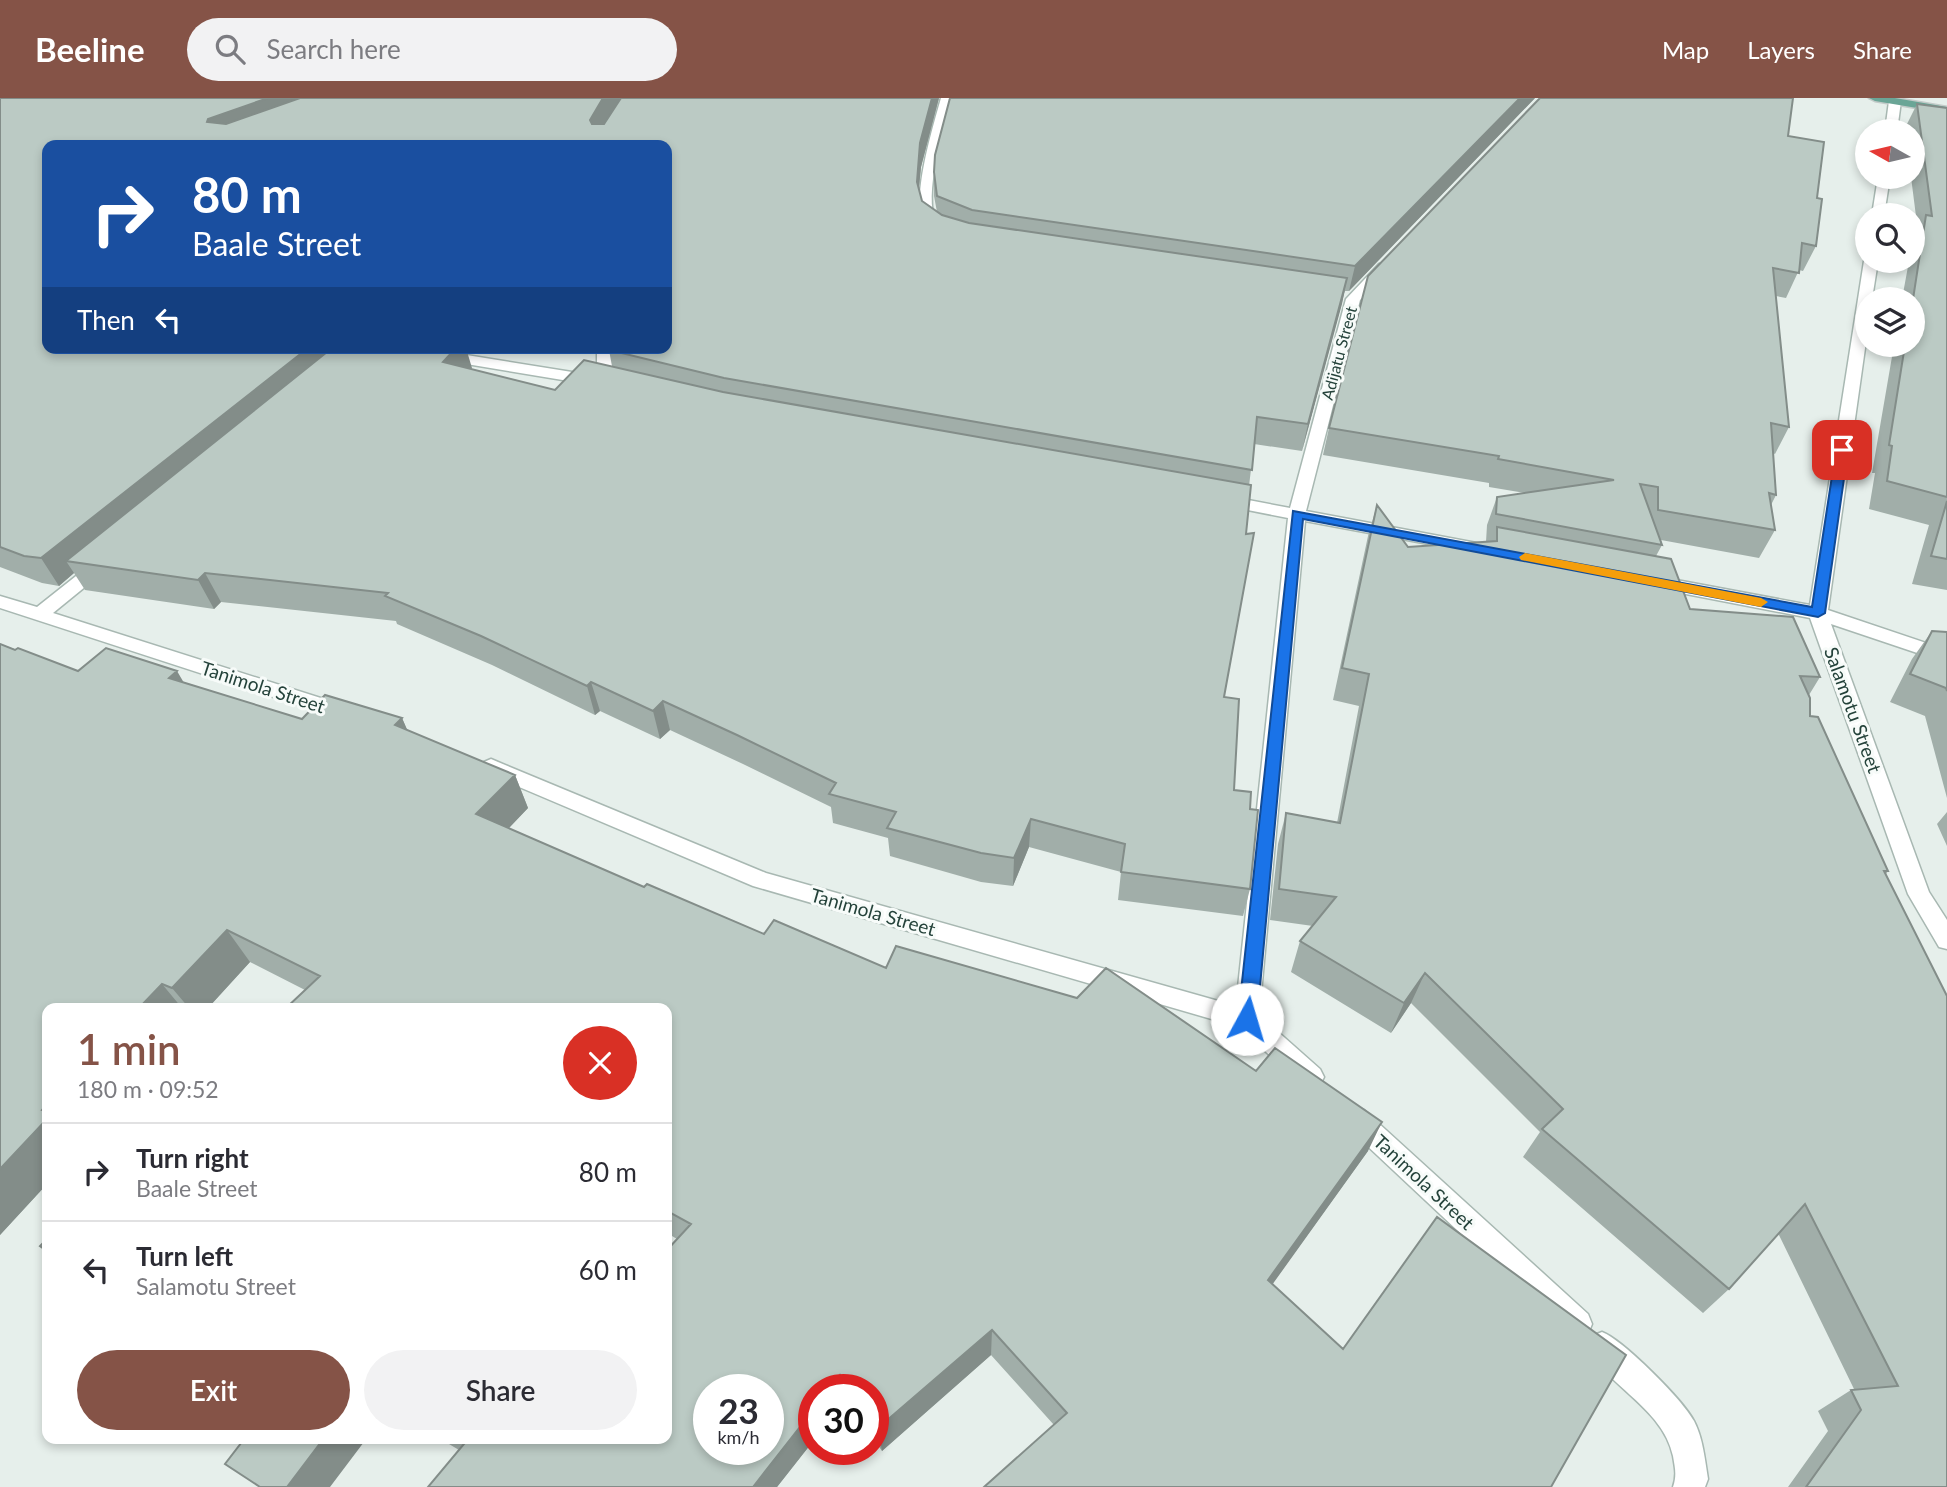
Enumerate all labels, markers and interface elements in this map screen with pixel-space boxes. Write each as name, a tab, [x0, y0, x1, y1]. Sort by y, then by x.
search box	[187, 18, 677, 81]
text: Beeline	[35, 29, 145, 69]
icon: search	[211, 30, 249, 68]
text: Search here	[267, 33, 401, 65]
text: Map	[1662, 35, 1709, 64]
text: Layers	[1747, 35, 1815, 64]
text: Share	[1853, 35, 1912, 64]
north arrow	[1855, 119, 1925, 189]
map controls	[1855, 119, 1925, 357]
text: 80 m	[192, 165, 302, 223]
icon: right	[77, 168, 168, 259]
button: search	[1855, 203, 1925, 273]
text: Baale Street	[192, 224, 361, 263]
button: layers	[1855, 287, 1925, 357]
icon: left	[149, 301, 187, 339]
text: Then	[77, 304, 135, 336]
street label: Adijatu Street	[1317, 304, 1360, 402]
pin	[1812, 420, 1872, 480]
icon: arrive	[1823, 431, 1861, 469]
street label: Salamotu Street	[1820, 644, 1887, 776]
street label: Tanimola Street	[198, 656, 328, 717]
street label: Tanimola Street	[808, 883, 938, 940]
position arrow	[1210, 982, 1284, 1056]
text: 1 min	[77, 1024, 181, 1074]
button: close	[563, 1026, 637, 1100]
text: 180 m · 09:52	[77, 1075, 219, 1103]
street label: Tanimola Street	[1369, 1129, 1479, 1234]
text: Turn right	[136, 1142, 249, 1174]
icon: right	[77, 1153, 115, 1191]
text: 80 m	[579, 1156, 637, 1188]
text: Baale Street	[136, 1174, 258, 1202]
text: Turn left	[136, 1240, 233, 1272]
icon: left	[77, 1251, 115, 1289]
text: 60 m	[579, 1254, 637, 1286]
text: Salamotu Street	[136, 1272, 296, 1300]
button: Exit	[77, 1350, 350, 1430]
button: Share	[364, 1350, 637, 1430]
speed limit sign: 30	[798, 1374, 889, 1465]
text: 23	[718, 1389, 759, 1431]
text: km/h	[717, 1426, 760, 1448]

